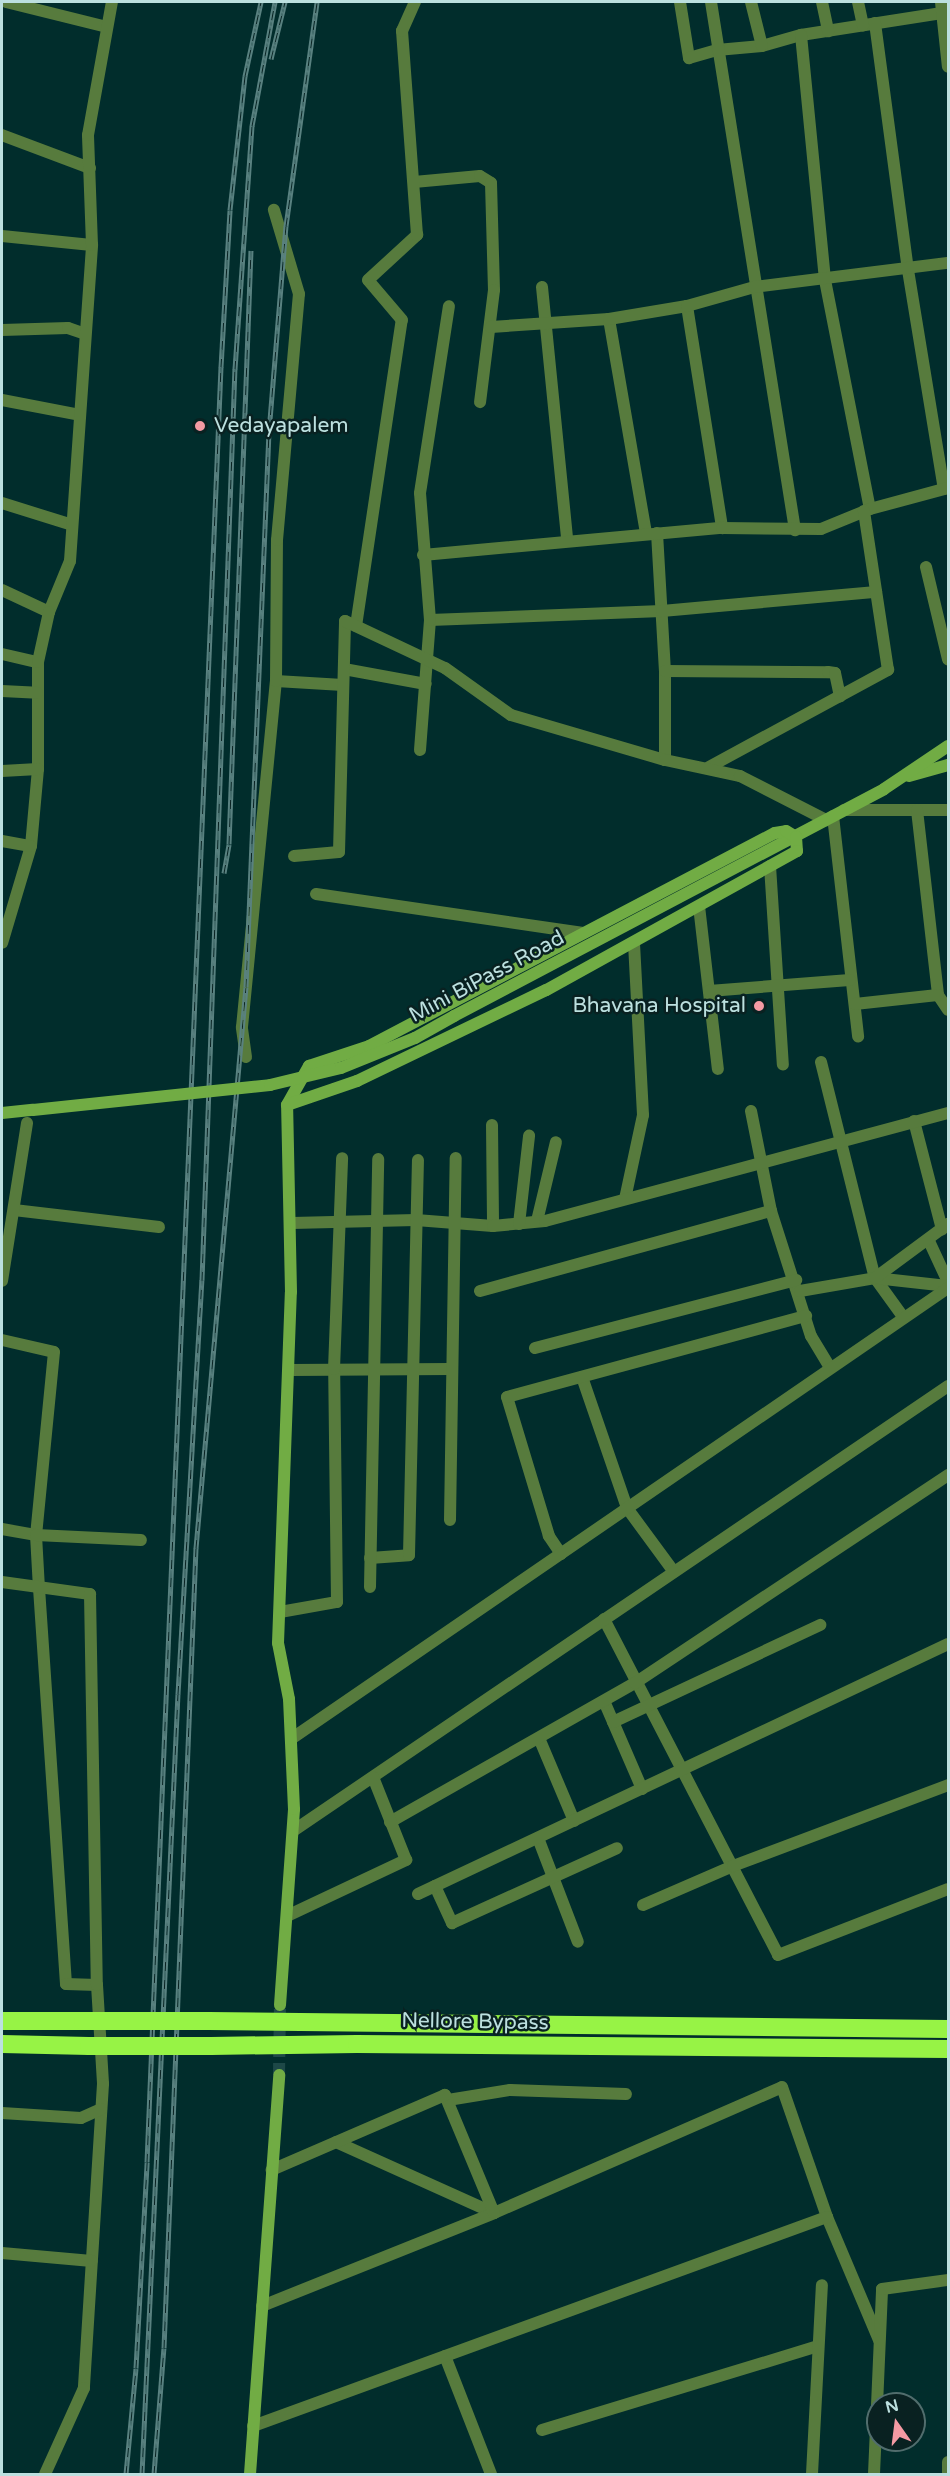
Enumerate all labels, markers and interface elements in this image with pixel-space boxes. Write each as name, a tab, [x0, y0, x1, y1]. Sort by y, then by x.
place label: Vedayapalem	[214, 413, 349, 439]
marker: Vedayapalem	[191, 417, 209, 435]
street label: Mini BiPass Road	[405, 926, 569, 1028]
place label: Bhavana Hospital	[572, 993, 746, 1019]
marker: Bhavana Hospital	[750, 997, 768, 1015]
street label: Nellore Bypass	[401, 2008, 549, 2036]
north arrow	[866, 2392, 926, 2452]
text: N	[883, 2395, 901, 2418]

